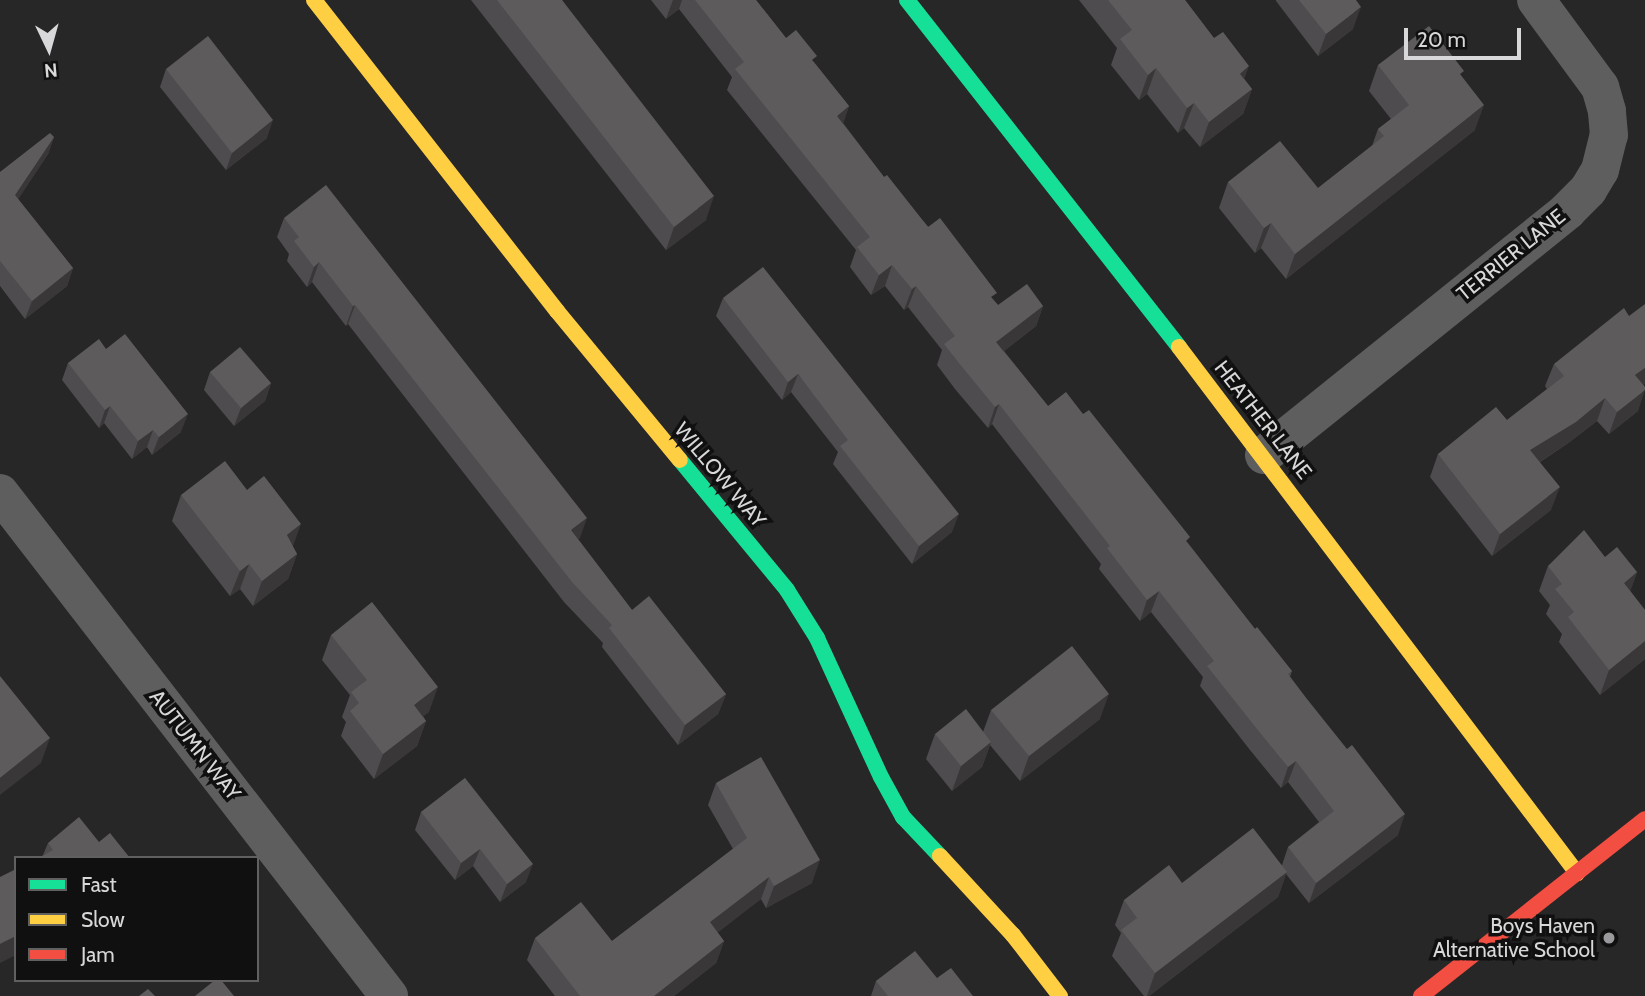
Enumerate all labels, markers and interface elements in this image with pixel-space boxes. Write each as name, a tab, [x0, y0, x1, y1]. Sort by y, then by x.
north arrow	[14, 14, 84, 84]
scale bar	[1407, 14, 1524, 58]
text: 20 m	[1417, 27, 1466, 52]
text: N	[43, 58, 59, 82]
street label: TERRIER LANE	[1452, 204, 1570, 306]
street label: HEATHER LANE	[1209, 356, 1317, 484]
street label: WILLOW WAY	[669, 418, 771, 532]
street label: AUTUMN WAY	[144, 685, 246, 805]
legend	[14, 856, 259, 982]
text: Fast	[81, 872, 117, 897]
text: Slow	[81, 907, 125, 932]
place label: Boys Haven Alternative School	[1433, 913, 1595, 963]
marker: Boys Haven Alternative School	[1601, 930, 1617, 946]
text: Jam	[81, 942, 115, 967]

